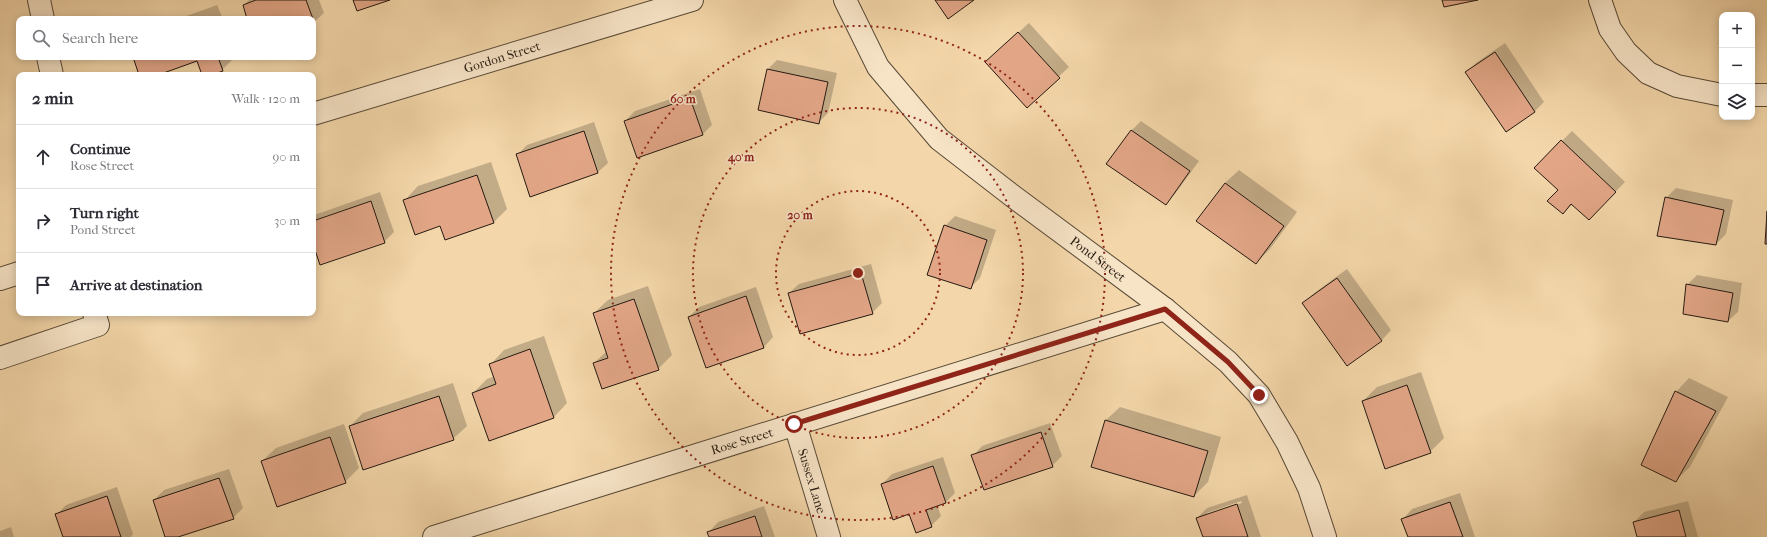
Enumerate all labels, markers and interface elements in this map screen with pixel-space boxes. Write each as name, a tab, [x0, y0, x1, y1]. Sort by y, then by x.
map controls	[1719, 12, 1755, 120]
button: +	[1719, 12, 1755, 48]
search box	[16, 16, 316, 60]
icon: search	[30, 27, 52, 49]
text: Search here	[62, 29, 138, 47]
street label: Gordon Street	[462, 38, 542, 76]
button: −	[1719, 48, 1755, 84]
button: layers	[1719, 84, 1755, 120]
text: 2 min	[32, 88, 73, 108]
text: Walk · 120 m	[232, 91, 300, 106]
text: 60 m	[670, 92, 697, 106]
text: Continue	[70, 140, 130, 158]
icon: ahead	[32, 146, 54, 168]
text: 90 m	[272, 149, 300, 164]
text: 40 m	[727, 150, 755, 165]
text: Rose Street	[70, 158, 134, 173]
text: Turn right	[70, 204, 139, 222]
text: 20 m	[787, 208, 814, 222]
icon: right	[32, 210, 54, 232]
text: 30 m	[274, 213, 300, 228]
text: Pond Street	[70, 222, 136, 237]
street label: Pond Street	[1067, 233, 1129, 285]
centre of rings	[851, 266, 865, 280]
icon: arrive	[32, 274, 54, 296]
text: Arrive at destination	[70, 276, 202, 294]
route end	[1250, 386, 1268, 404]
route start	[785, 415, 803, 433]
street label: Rose Street	[709, 424, 775, 458]
street label: Sussex Lane	[795, 447, 829, 516]

